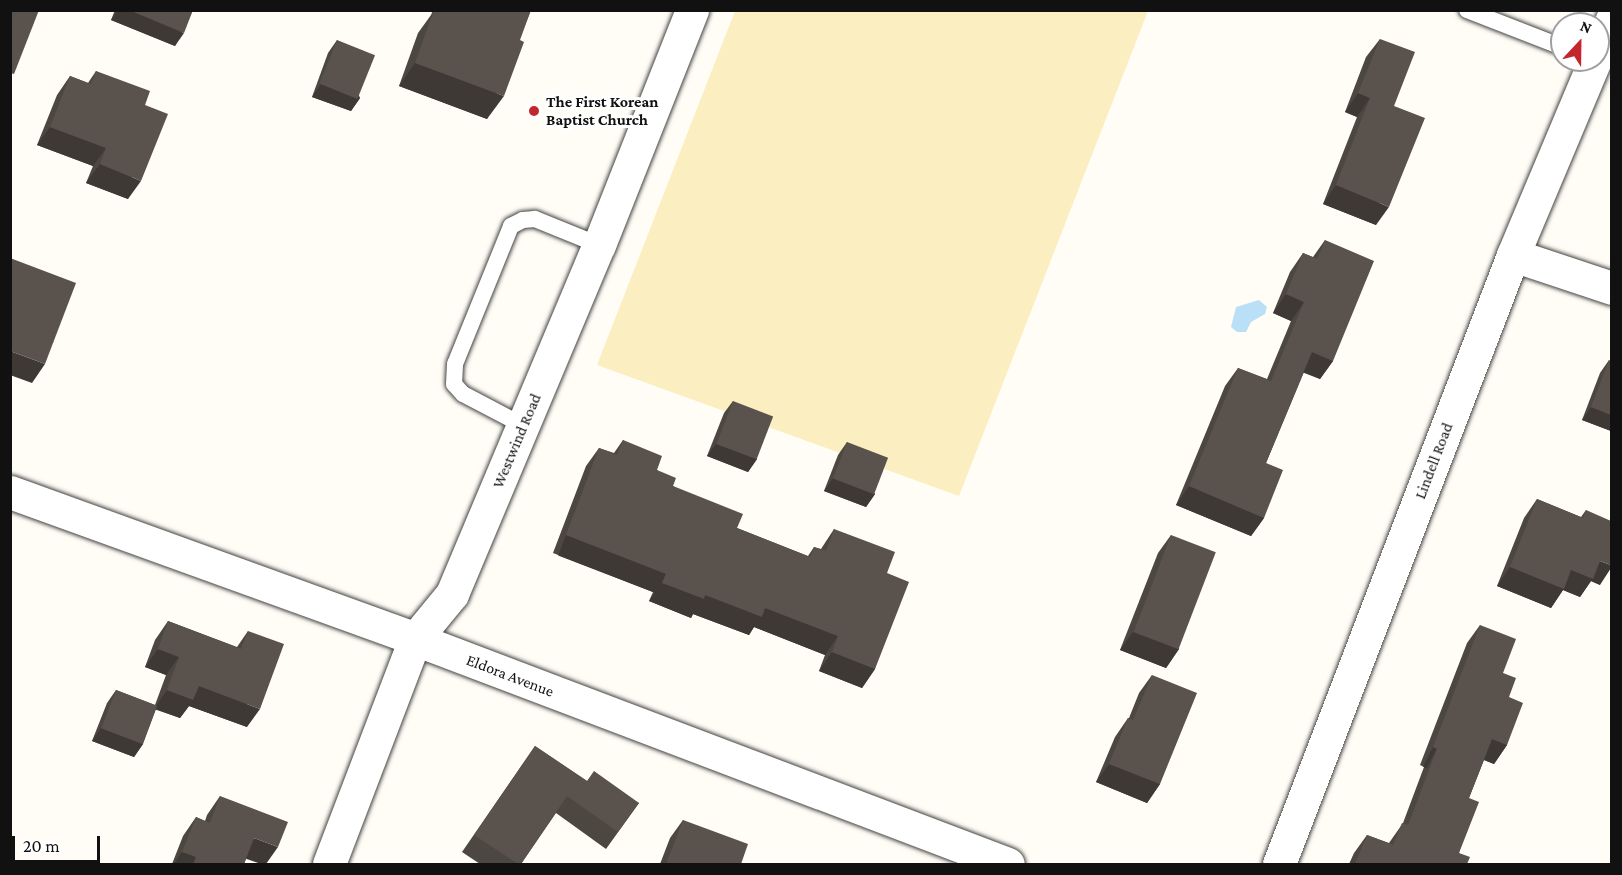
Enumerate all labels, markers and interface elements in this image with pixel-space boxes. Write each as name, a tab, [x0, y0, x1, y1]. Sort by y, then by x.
north arrow	[1550, 12, 1610, 72]
text: N	[1578, 17, 1594, 37]
place label: The First Korean Baptist Church	[546, 92, 658, 130]
marker: The First Korean Baptist Church	[527, 104, 541, 118]
street label: Westwind Road	[488, 391, 546, 491]
street label: Lindell Road	[1411, 420, 1457, 502]
street label: Eldora Avenue	[464, 651, 556, 701]
scale bar	[15, 824, 104, 862]
text: 20 m	[23, 836, 60, 856]

